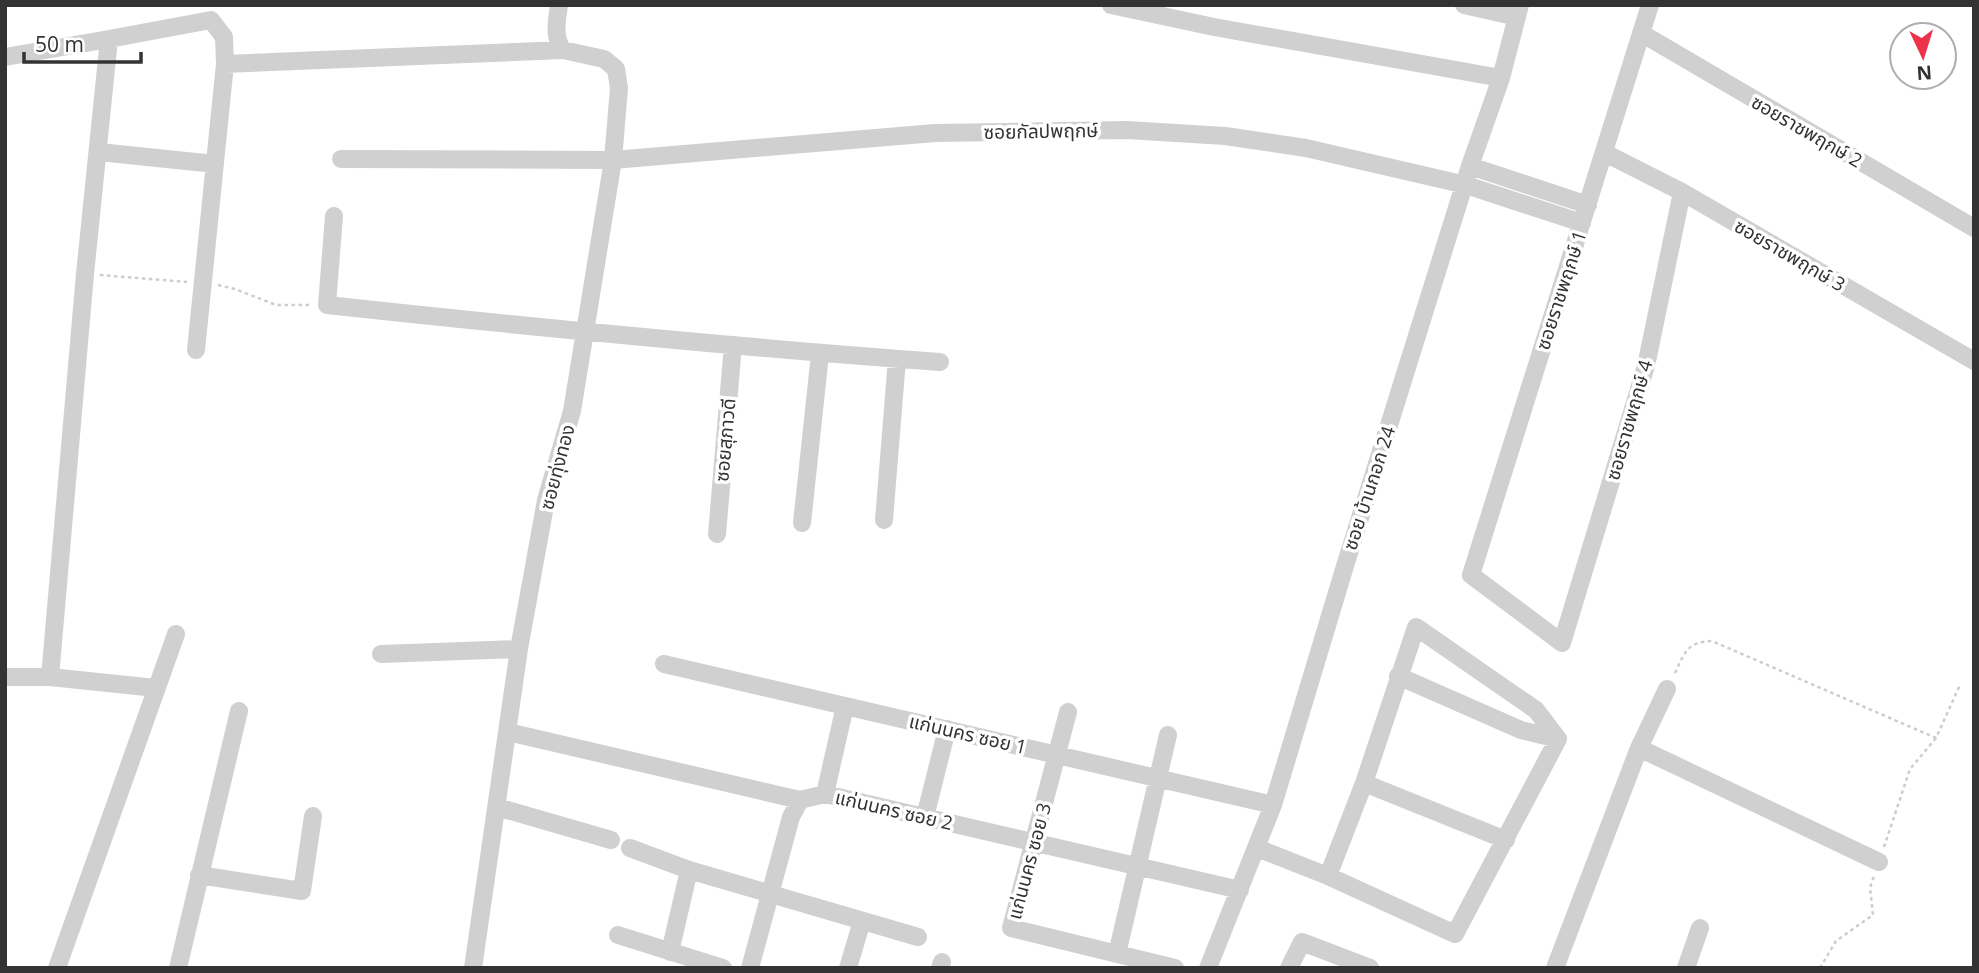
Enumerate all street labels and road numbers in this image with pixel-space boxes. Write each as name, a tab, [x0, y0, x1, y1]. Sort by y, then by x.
street label: ซอยราชพฤกษ์ 2	[1747, 89, 1867, 173]
street label: ซอยกัลปพฤกษ์	[983, 117, 1099, 145]
street label: ซอยราชพฤกษ์ 3	[1730, 213, 1850, 297]
street label: ซอยราชพฤกษ์ 1	[1529, 227, 1593, 353]
street label: ซอยราชพฤกษ์ 4	[1599, 357, 1659, 483]
street label: ซอยสุภาวดี	[708, 397, 742, 483]
street label: ซอยทุ่งทอง	[533, 422, 581, 512]
street label: ซอย บ้านกอก 24	[1337, 423, 1401, 553]
street label: แก่นนคร ซอย 1	[907, 708, 1029, 760]
street label: แก่นนคร ซอย 2	[833, 784, 955, 836]
street label: แก่นนคร ซอย 3	[1001, 800, 1057, 922]

